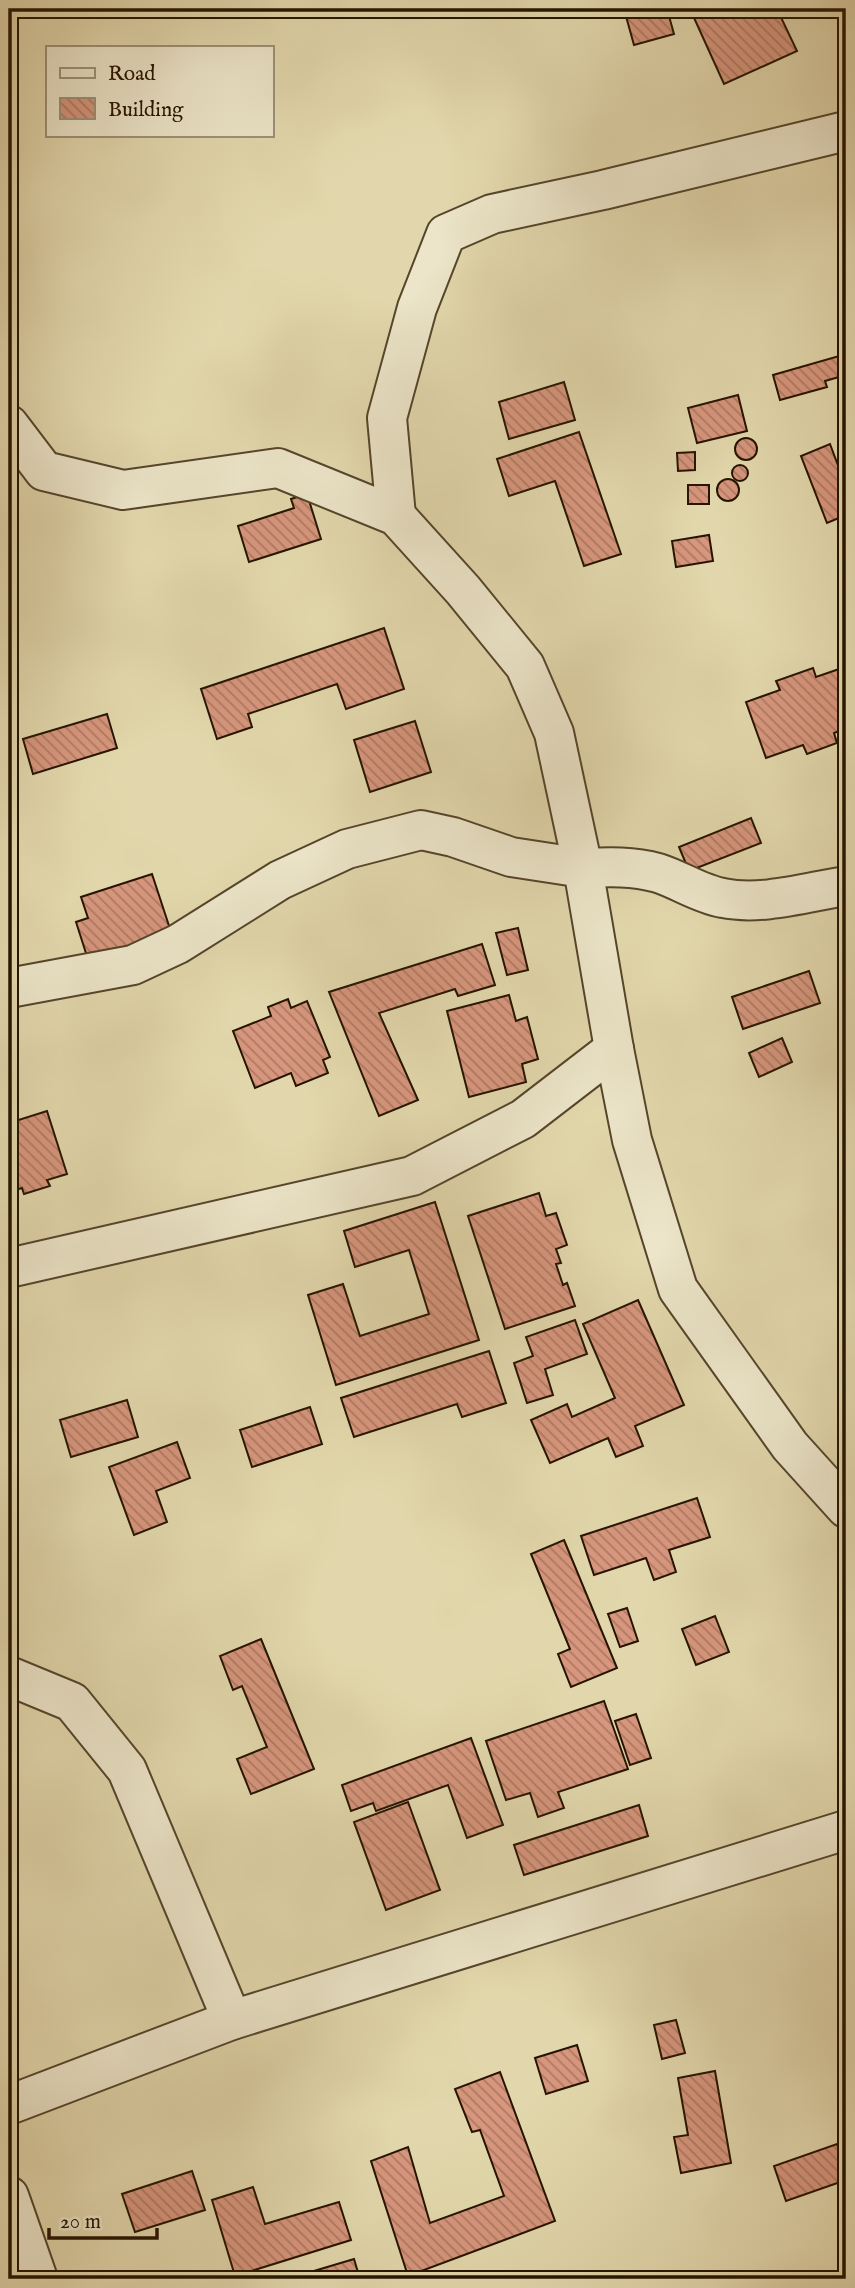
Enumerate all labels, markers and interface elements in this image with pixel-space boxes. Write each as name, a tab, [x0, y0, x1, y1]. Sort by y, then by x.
legend	[46, 46, 273, 136]
text: Road	[108, 61, 156, 88]
text: Building	[108, 97, 184, 124]
scale bar	[49, 2197, 158, 2241]
text: 20 m	[60, 2209, 101, 2236]

